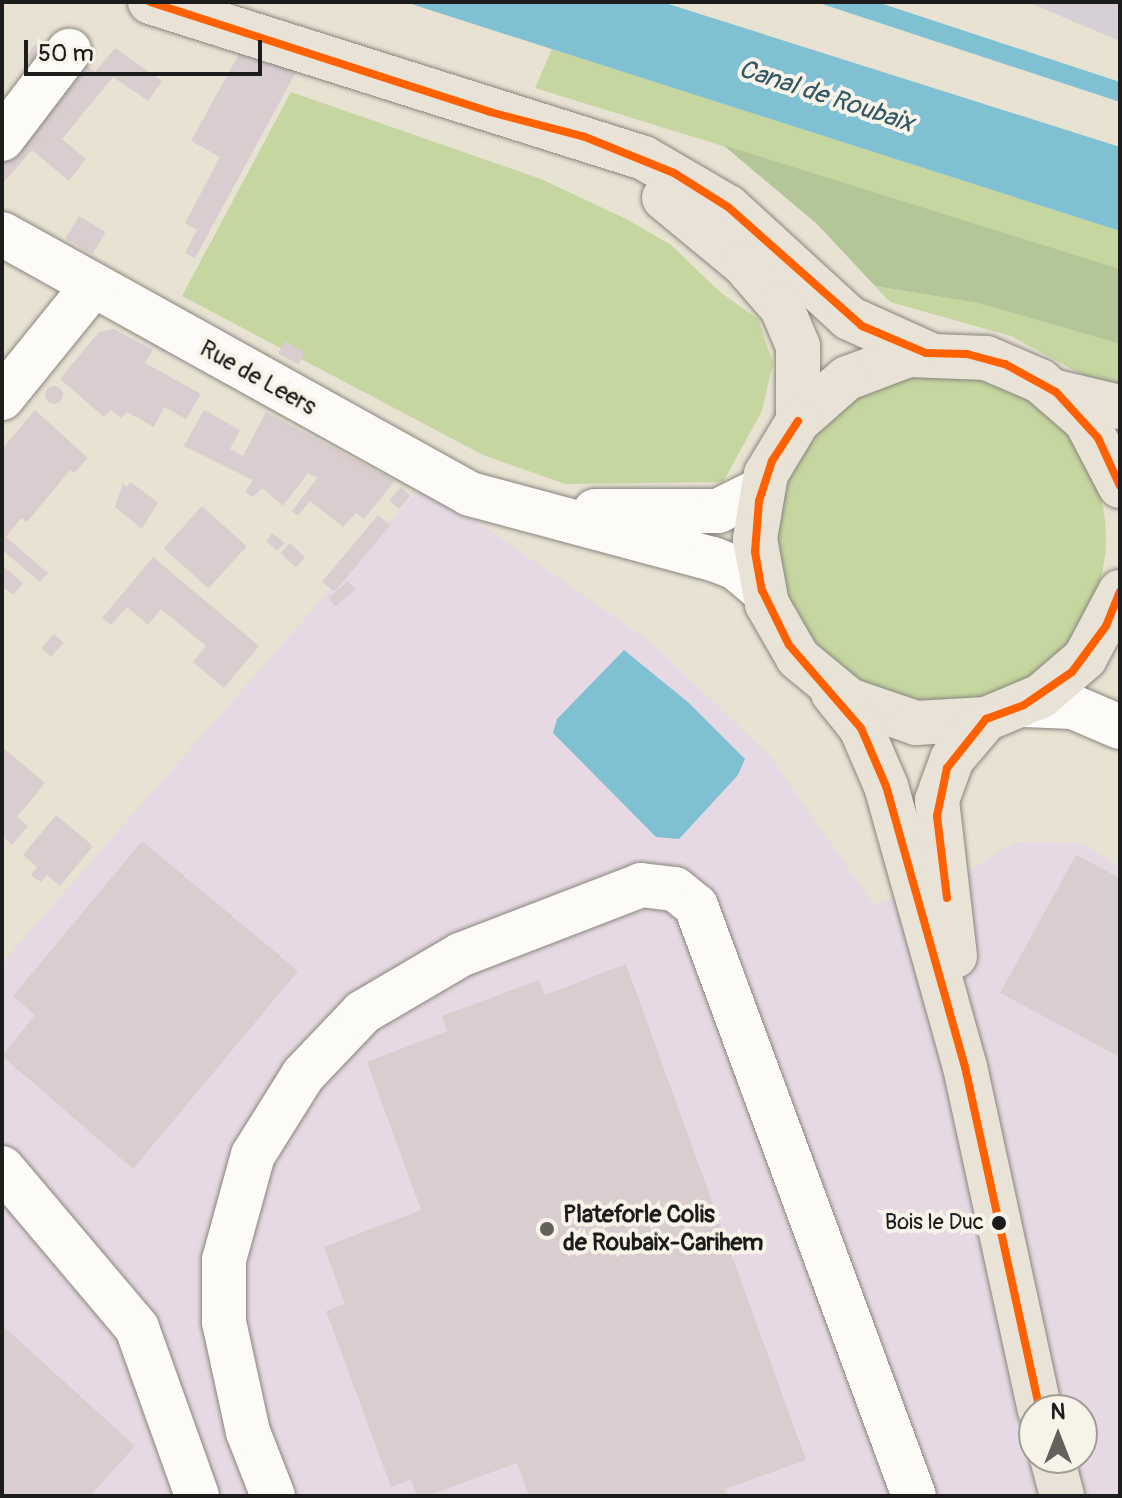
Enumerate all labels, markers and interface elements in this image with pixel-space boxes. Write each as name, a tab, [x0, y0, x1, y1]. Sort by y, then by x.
scale bar	[28, 24, 266, 74]
text: 50 m	[38, 39, 94, 68]
water label: Canal de Roubaix	[735, 54, 917, 140]
street label: Rue de Leers	[195, 334, 321, 422]
place label: Plateforle Colis de Roubaix-Carihem	[563, 1201, 763, 1257]
place label: Bois le Duc	[885, 1210, 984, 1236]
marker: Bois le Duc	[991, 1215, 1007, 1231]
marker: Plateforle Colis de Roubaix-Carihem	[538, 1220, 556, 1238]
north arrow	[1018, 1394, 1098, 1474]
text: N	[1051, 1398, 1065, 1426]

